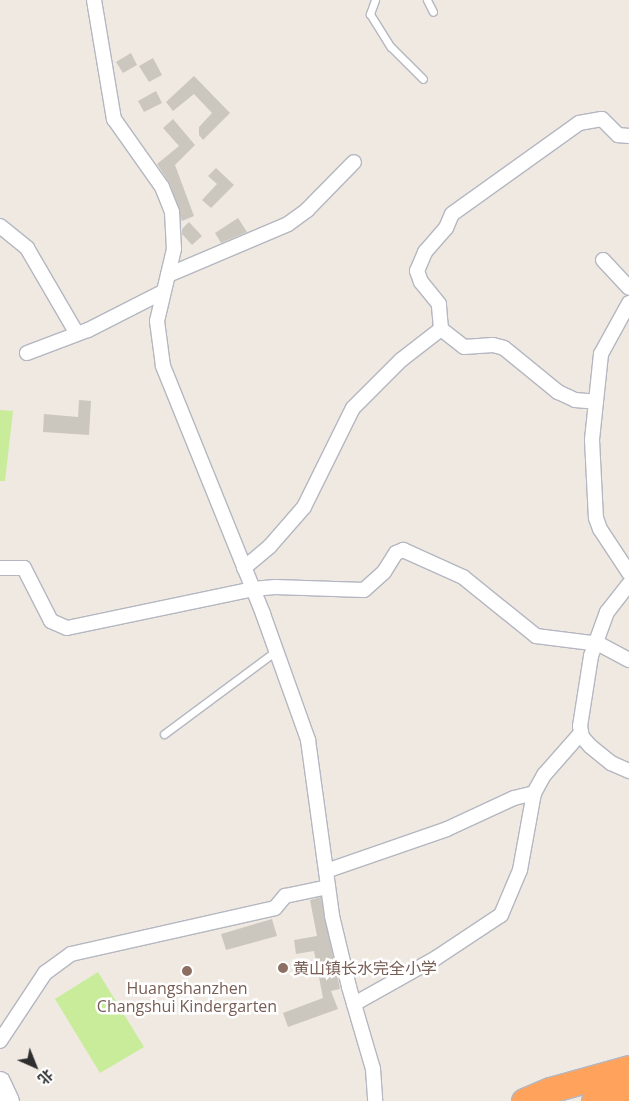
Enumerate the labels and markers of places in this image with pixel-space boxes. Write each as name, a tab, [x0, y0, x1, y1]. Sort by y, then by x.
place label: 黄山镇长水完全小学	[293, 958, 437, 978]
marker: 黄山镇长水完全小学	[277, 962, 289, 974]
marker: Huangshanzhen Changshui Kindergarten	[181, 965, 193, 977]
place label: Huangshanzhen Changshui Kindergarten	[97, 978, 277, 1016]

